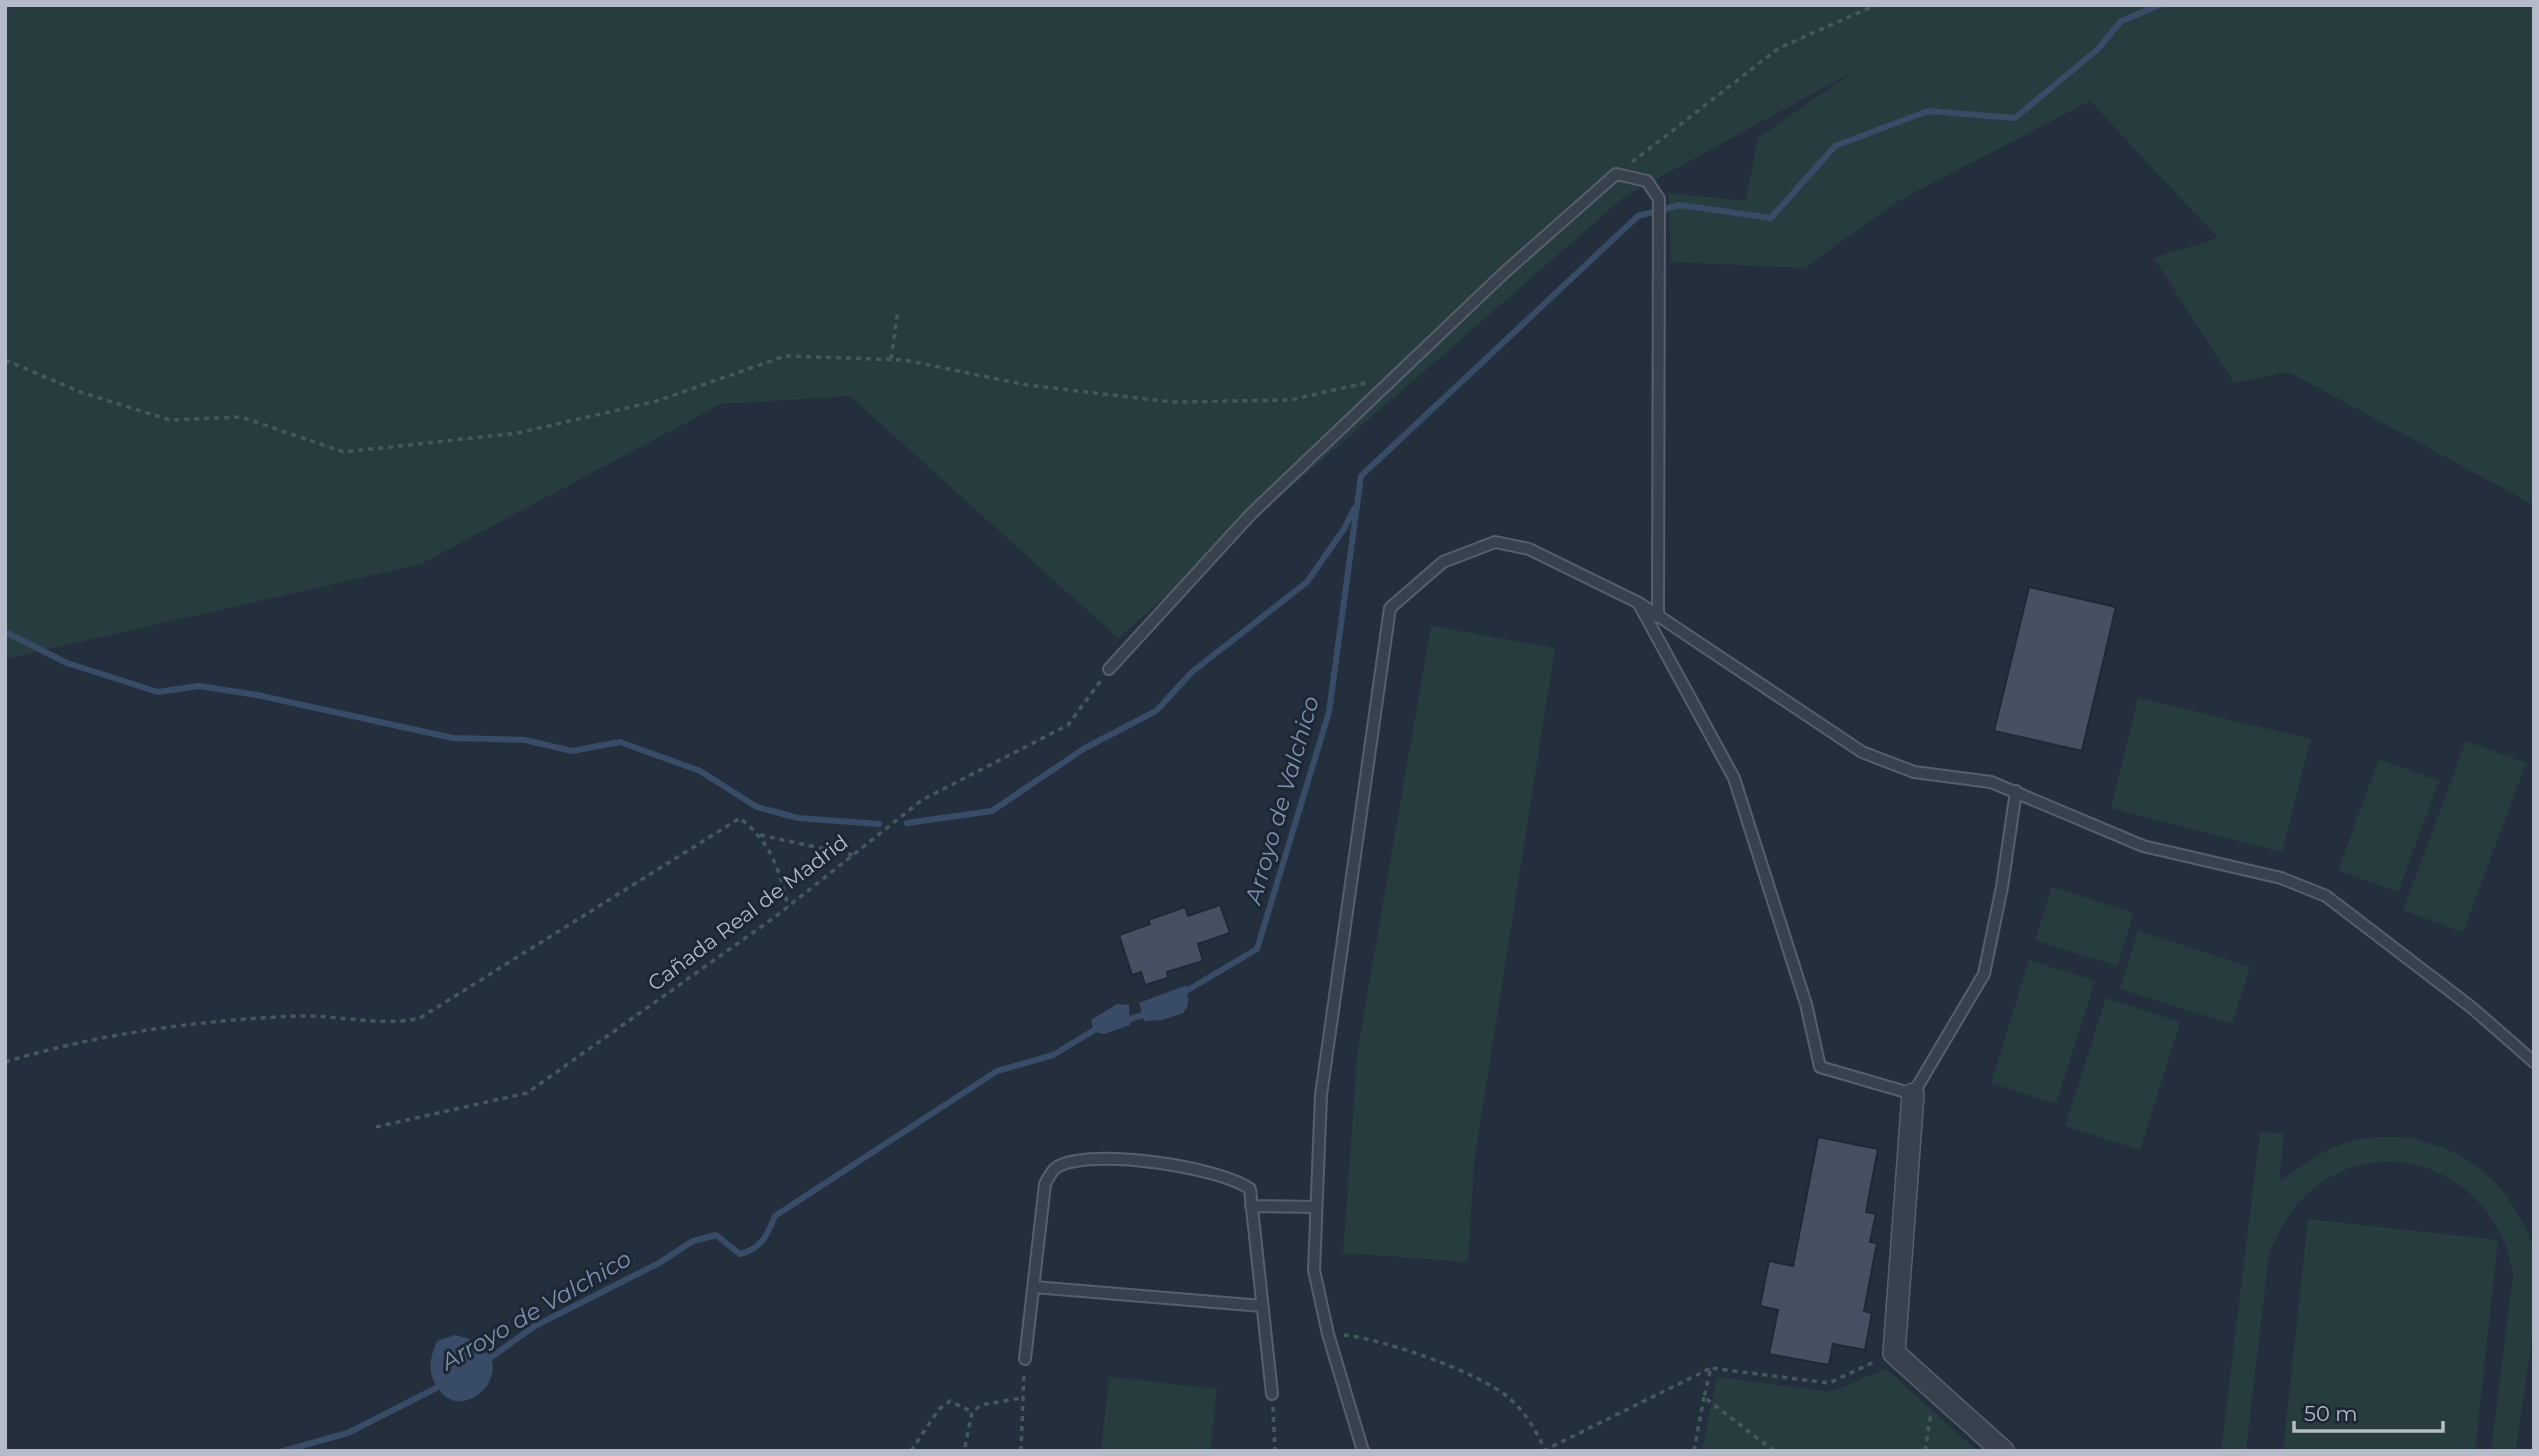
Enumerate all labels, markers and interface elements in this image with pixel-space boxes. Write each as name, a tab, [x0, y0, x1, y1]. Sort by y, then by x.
water label: Arroyo de Valchico	[1238, 693, 1325, 909]
street label: Cañada Real de Madrid	[643, 829, 853, 996]
water label: Arroyo de Valchico	[434, 1244, 636, 1377]
scale bar	[2294, 1390, 2443, 1434]
text: 50 m	[2304, 1401, 2358, 1426]

